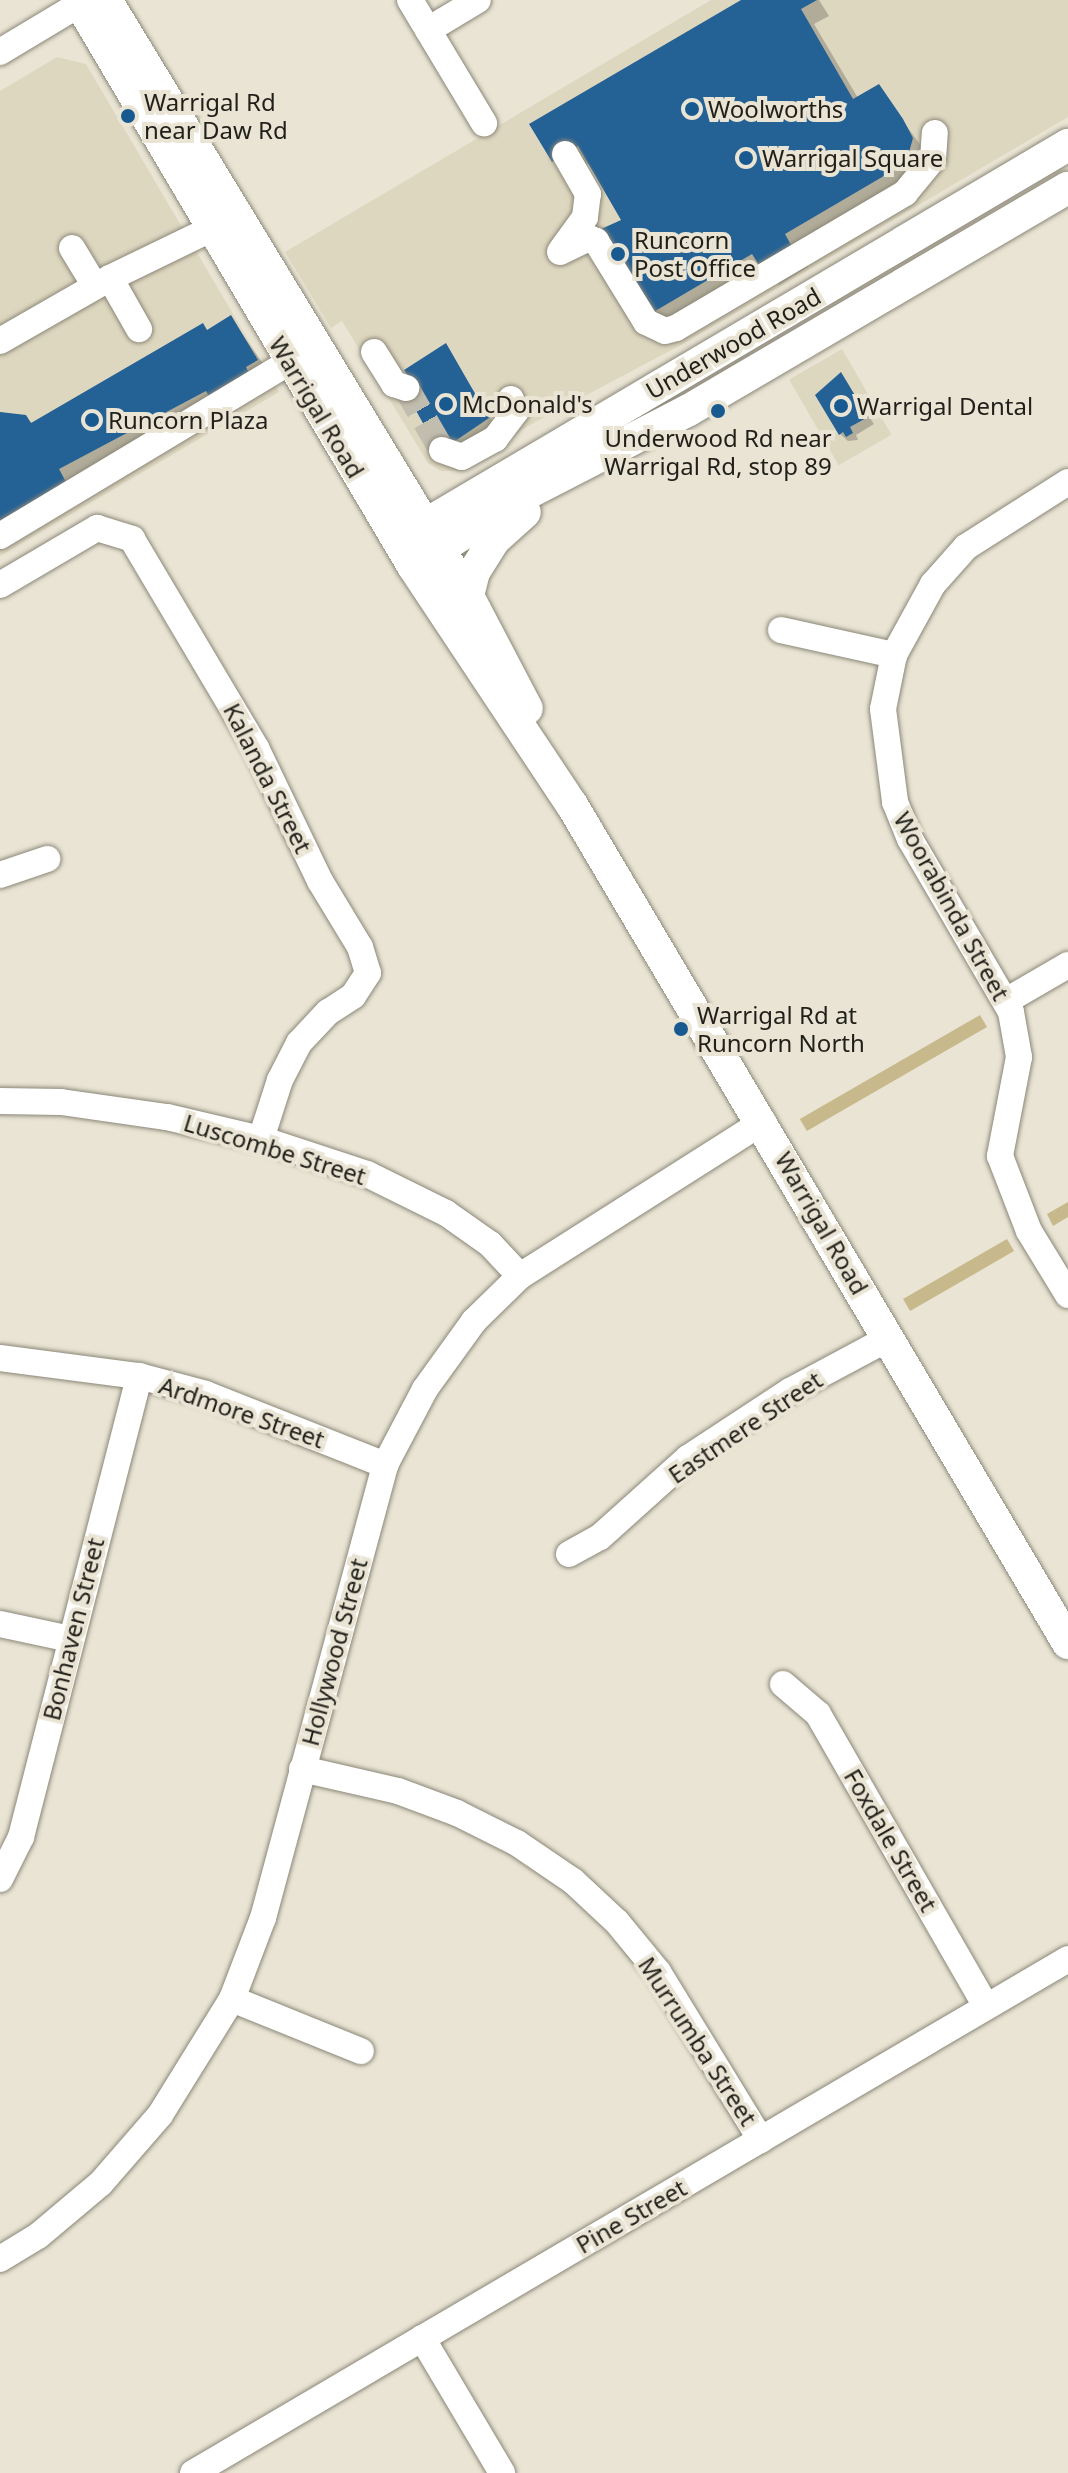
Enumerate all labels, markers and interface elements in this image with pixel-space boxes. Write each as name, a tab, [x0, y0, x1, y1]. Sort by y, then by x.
place label: Warrigal Rd near Daw Rd	[144, 88, 288, 144]
place label: Woolworths	[708, 95, 843, 123]
marker: Woolworths	[683, 100, 701, 118]
marker: Warrigal Rd near Daw Rd	[119, 107, 137, 125]
place label: Warrigal Square	[762, 144, 943, 172]
marker: Warrigal Square	[737, 149, 755, 167]
place label: Runcorn Post Office	[634, 226, 756, 282]
marker: Runcorn Post Office	[609, 245, 627, 263]
street label: Underwood Road	[640, 281, 826, 405]
street label: Warrigal Road	[264, 331, 370, 483]
place label: McDonald's	[462, 390, 593, 418]
place label: Warrigal Dental	[857, 392, 1033, 420]
marker: McDonald's	[437, 395, 455, 413]
marker: Warrigal Dental	[832, 397, 850, 415]
marker: Underwood Rd near Warrigal Rd, stop 89	[709, 402, 727, 420]
place label: Runcorn Plaza	[108, 406, 269, 434]
marker: Runcorn Plaza	[83, 411, 101, 429]
place label: Underwood Rd near Warrigal Rd, stop 89	[604, 424, 832, 480]
street label: Kalanda Street	[218, 698, 318, 858]
street label: Woorabinda Street	[888, 807, 1016, 1005]
place label: Warrigal Rd at Runcorn North	[697, 1001, 865, 1057]
marker: Warrigal Rd at Runcorn North	[672, 1020, 690, 1038]
street label: Luscombe Street	[180, 1108, 370, 1190]
street label: Warrigal Road	[770, 1147, 874, 1299]
street label: Eastmere Street	[663, 1365, 827, 1489]
street label: Ardmore Street	[156, 1370, 328, 1454]
street label: Bonhaven Street	[36, 1535, 110, 1723]
street label: Hollywood Street	[295, 1555, 373, 1749]
street label: Foxdale Street	[839, 1764, 943, 1916]
street label: Murrumba Street	[633, 1951, 763, 2131]
street label: Pine Street	[571, 2173, 691, 2259]

